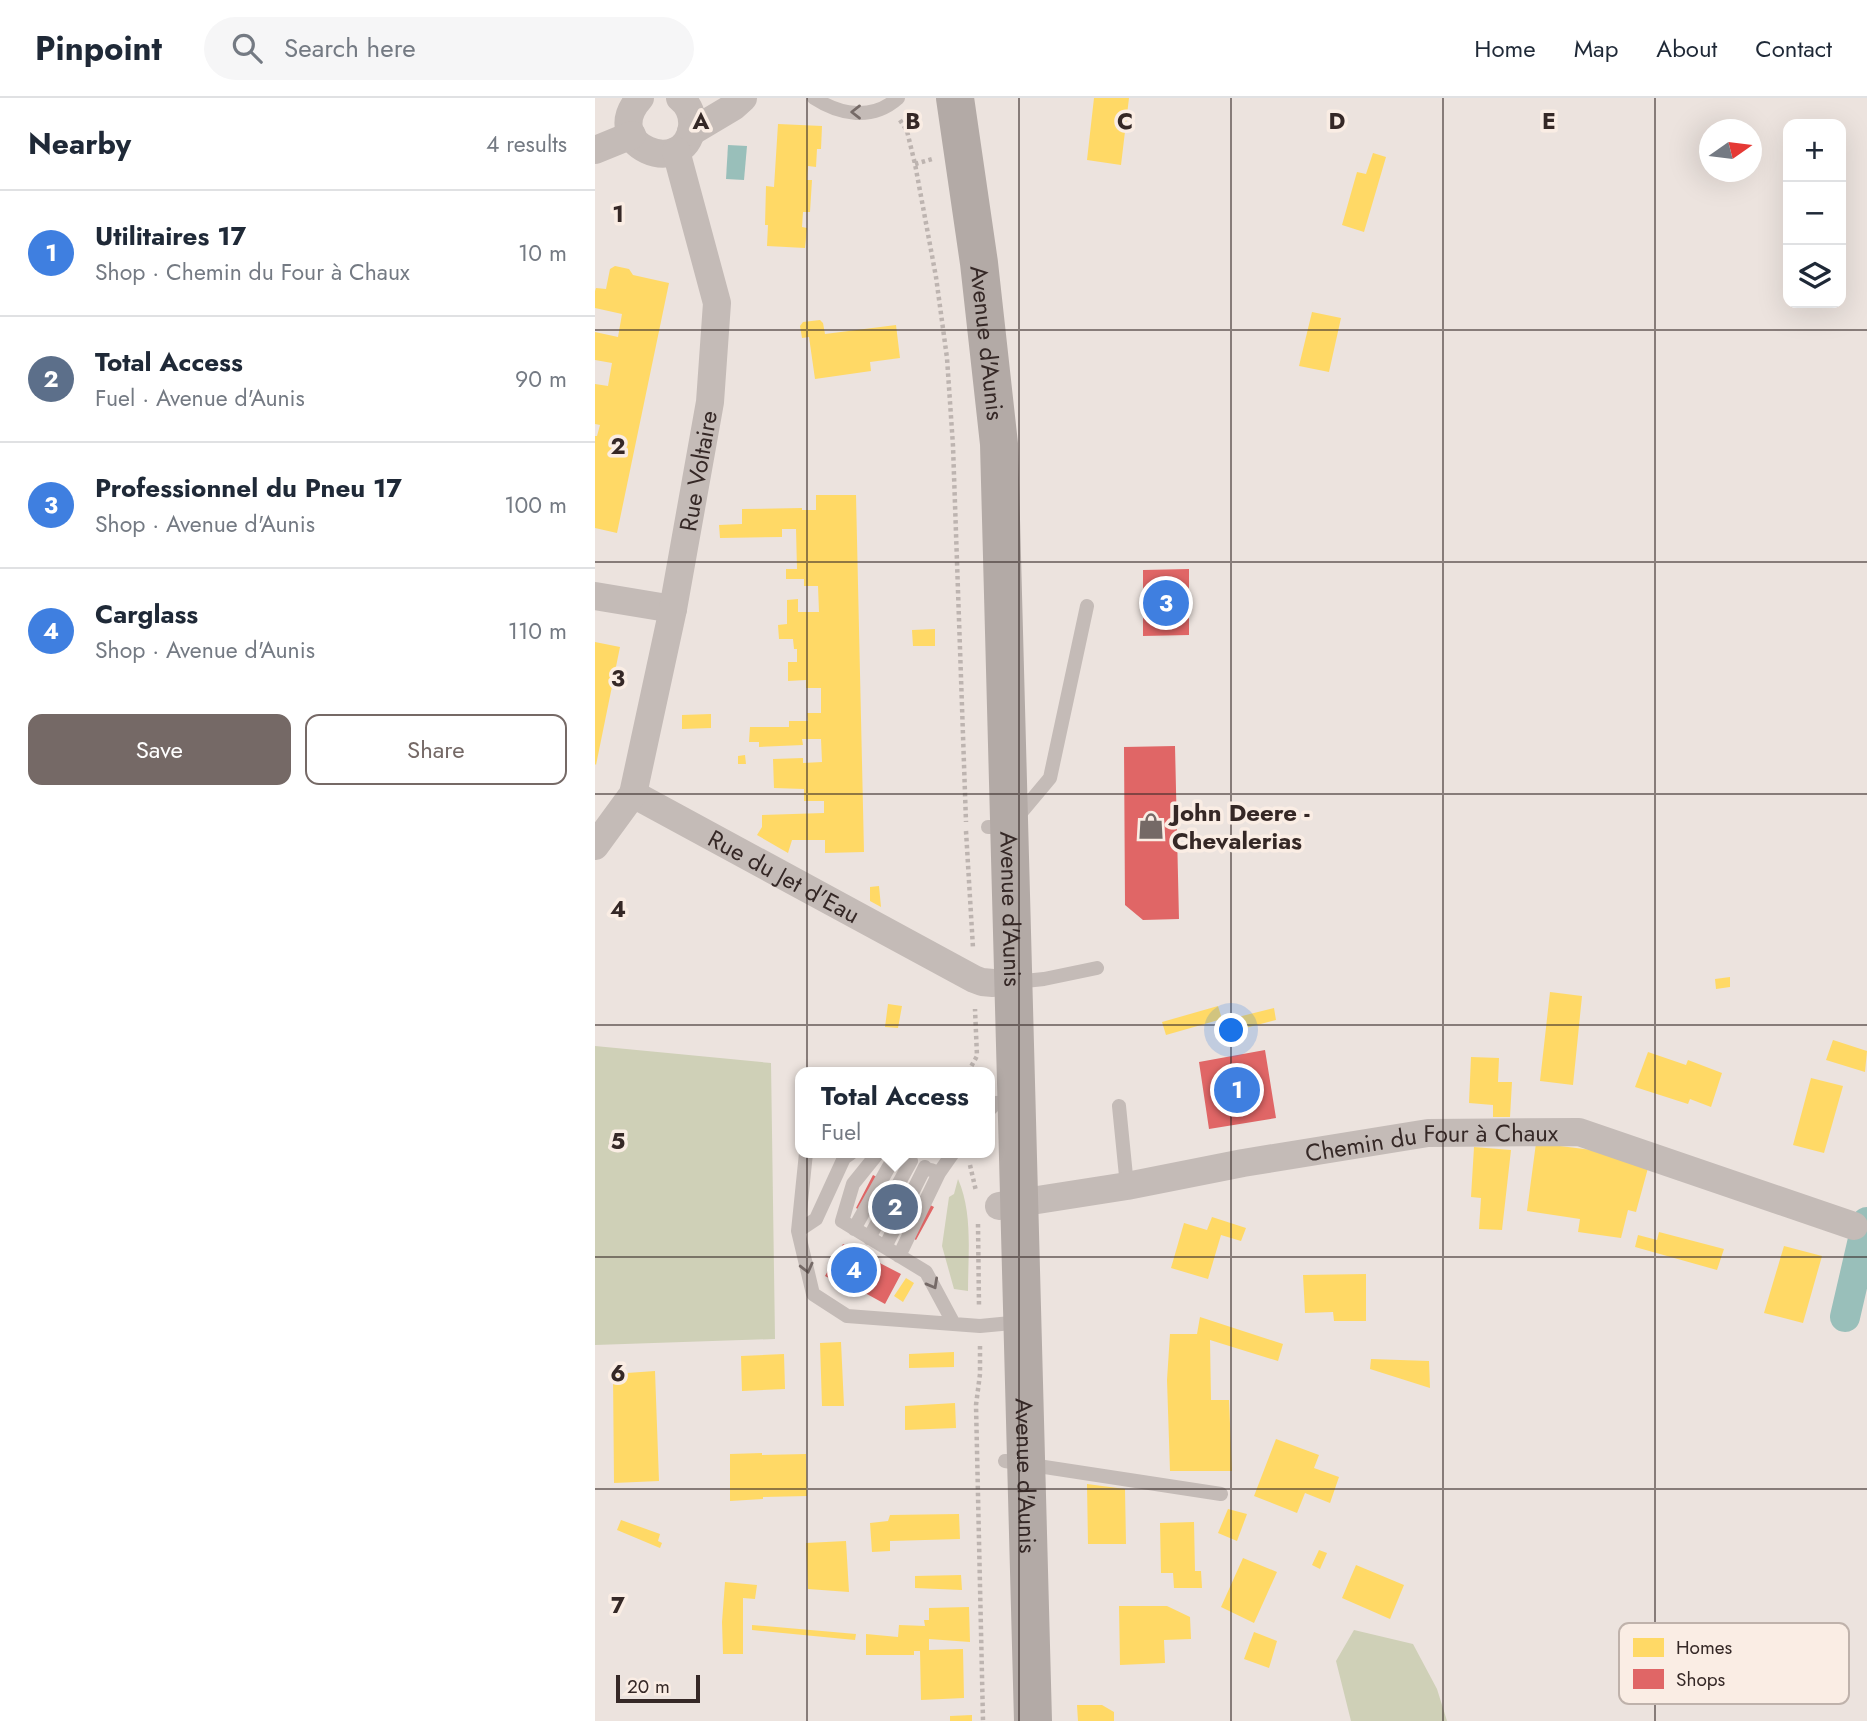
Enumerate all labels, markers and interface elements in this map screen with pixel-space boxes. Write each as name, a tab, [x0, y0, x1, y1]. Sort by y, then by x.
search box	[204, 17, 694, 80]
text: Pinpoint	[35, 25, 162, 72]
icon: search	[228, 29, 266, 67]
text: Search here	[284, 29, 416, 67]
text: Home	[1474, 31, 1536, 66]
text: Map	[1574, 31, 1618, 66]
text: About	[1656, 31, 1717, 66]
text: Contact	[1755, 31, 1832, 66]
text: A	[692, 104, 710, 138]
one-way arrow	[850, 104, 861, 120]
text: B	[905, 104, 921, 138]
text: C	[1117, 104, 1133, 138]
text: D	[1329, 104, 1346, 138]
text: E	[1542, 104, 1556, 138]
north arrow	[1699, 119, 1762, 182]
map controls	[1783, 119, 1846, 308]
button: +	[1783, 119, 1846, 182]
text: Nearby	[28, 122, 131, 165]
text: 4 results	[486, 127, 567, 161]
button: −	[1783, 182, 1846, 245]
text: 1	[612, 197, 624, 231]
text: Utilitaires 17	[95, 217, 246, 255]
text: 1	[45, 236, 57, 270]
text: 10 m	[518, 236, 567, 270]
button: layers	[1783, 245, 1846, 308]
text: Shop · Chemin du Four à Chaux	[95, 255, 410, 289]
street label: Avenue d'Aunis	[962, 264, 1014, 422]
text: Total Access	[95, 343, 243, 381]
text: 2	[43, 362, 59, 396]
text: 90 m	[515, 362, 567, 396]
text: Fuel · Avenue d'Aunis	[95, 381, 305, 415]
street label: Rue Voltaire	[670, 408, 726, 534]
text: 2	[610, 429, 626, 463]
text: Professionnel du Pneu 17	[95, 469, 402, 507]
text: 3	[44, 488, 58, 522]
text: 100 m	[504, 488, 567, 522]
text: Shop · Avenue d'Aunis	[95, 507, 315, 541]
pin: 3	[1143, 577, 1189, 629]
text: Carglass	[95, 595, 198, 633]
text: 4	[43, 614, 59, 648]
text: 110 m	[508, 614, 567, 648]
text: Shop · Avenue d'Aunis	[95, 633, 315, 667]
text: 3	[611, 661, 625, 695]
button: Save	[28, 714, 291, 785]
button: Share	[305, 714, 567, 785]
place label: John Deere - Chevalerias	[1168, 795, 1310, 858]
shop icon: John Deere - Chevalerias	[1136, 811, 1166, 841]
street label: Rue du Jet d'Eau	[702, 821, 866, 931]
street label: Avenue d'Aunis	[992, 831, 1031, 987]
text: 4	[610, 892, 626, 926]
your location	[1214, 1013, 1248, 1047]
pin: 1	[1214, 1064, 1260, 1116]
popup	[795, 1067, 995, 1158]
text: Total Access	[821, 1077, 969, 1115]
text: Fuel	[821, 1115, 861, 1149]
street label: Chemin du Four à Chaux	[1302, 1115, 1559, 1170]
text: 5	[611, 1124, 625, 1158]
pin: 2	[872, 1181, 918, 1233]
pin: 4	[831, 1244, 877, 1296]
one-way arrow	[799, 1262, 813, 1274]
one-way arrow	[925, 1277, 938, 1289]
text: 6	[610, 1356, 626, 1390]
street label: Avenue d'Aunis	[1007, 1398, 1046, 1554]
text: 7	[611, 1588, 625, 1622]
legend	[1619, 1623, 1849, 1704]
text: Homes	[1676, 1634, 1733, 1661]
text: Shops	[1676, 1666, 1726, 1693]
scale bar	[616, 1672, 700, 1704]
text: 20 m	[627, 1673, 670, 1700]

